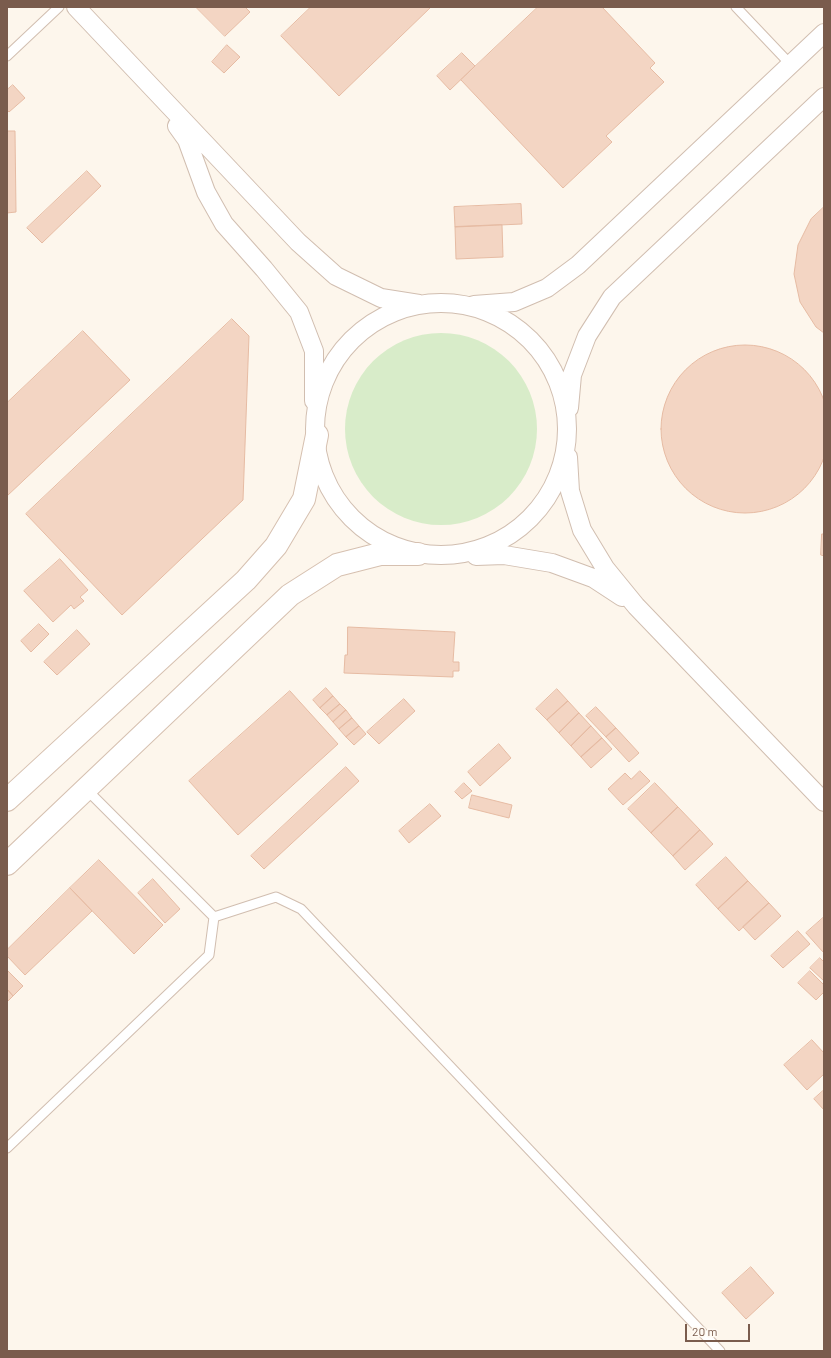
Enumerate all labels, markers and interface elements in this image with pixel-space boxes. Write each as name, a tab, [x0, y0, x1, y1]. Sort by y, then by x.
scale bar	[687, 1316, 752, 1342]
text: 20 m	[692, 1324, 718, 1338]

